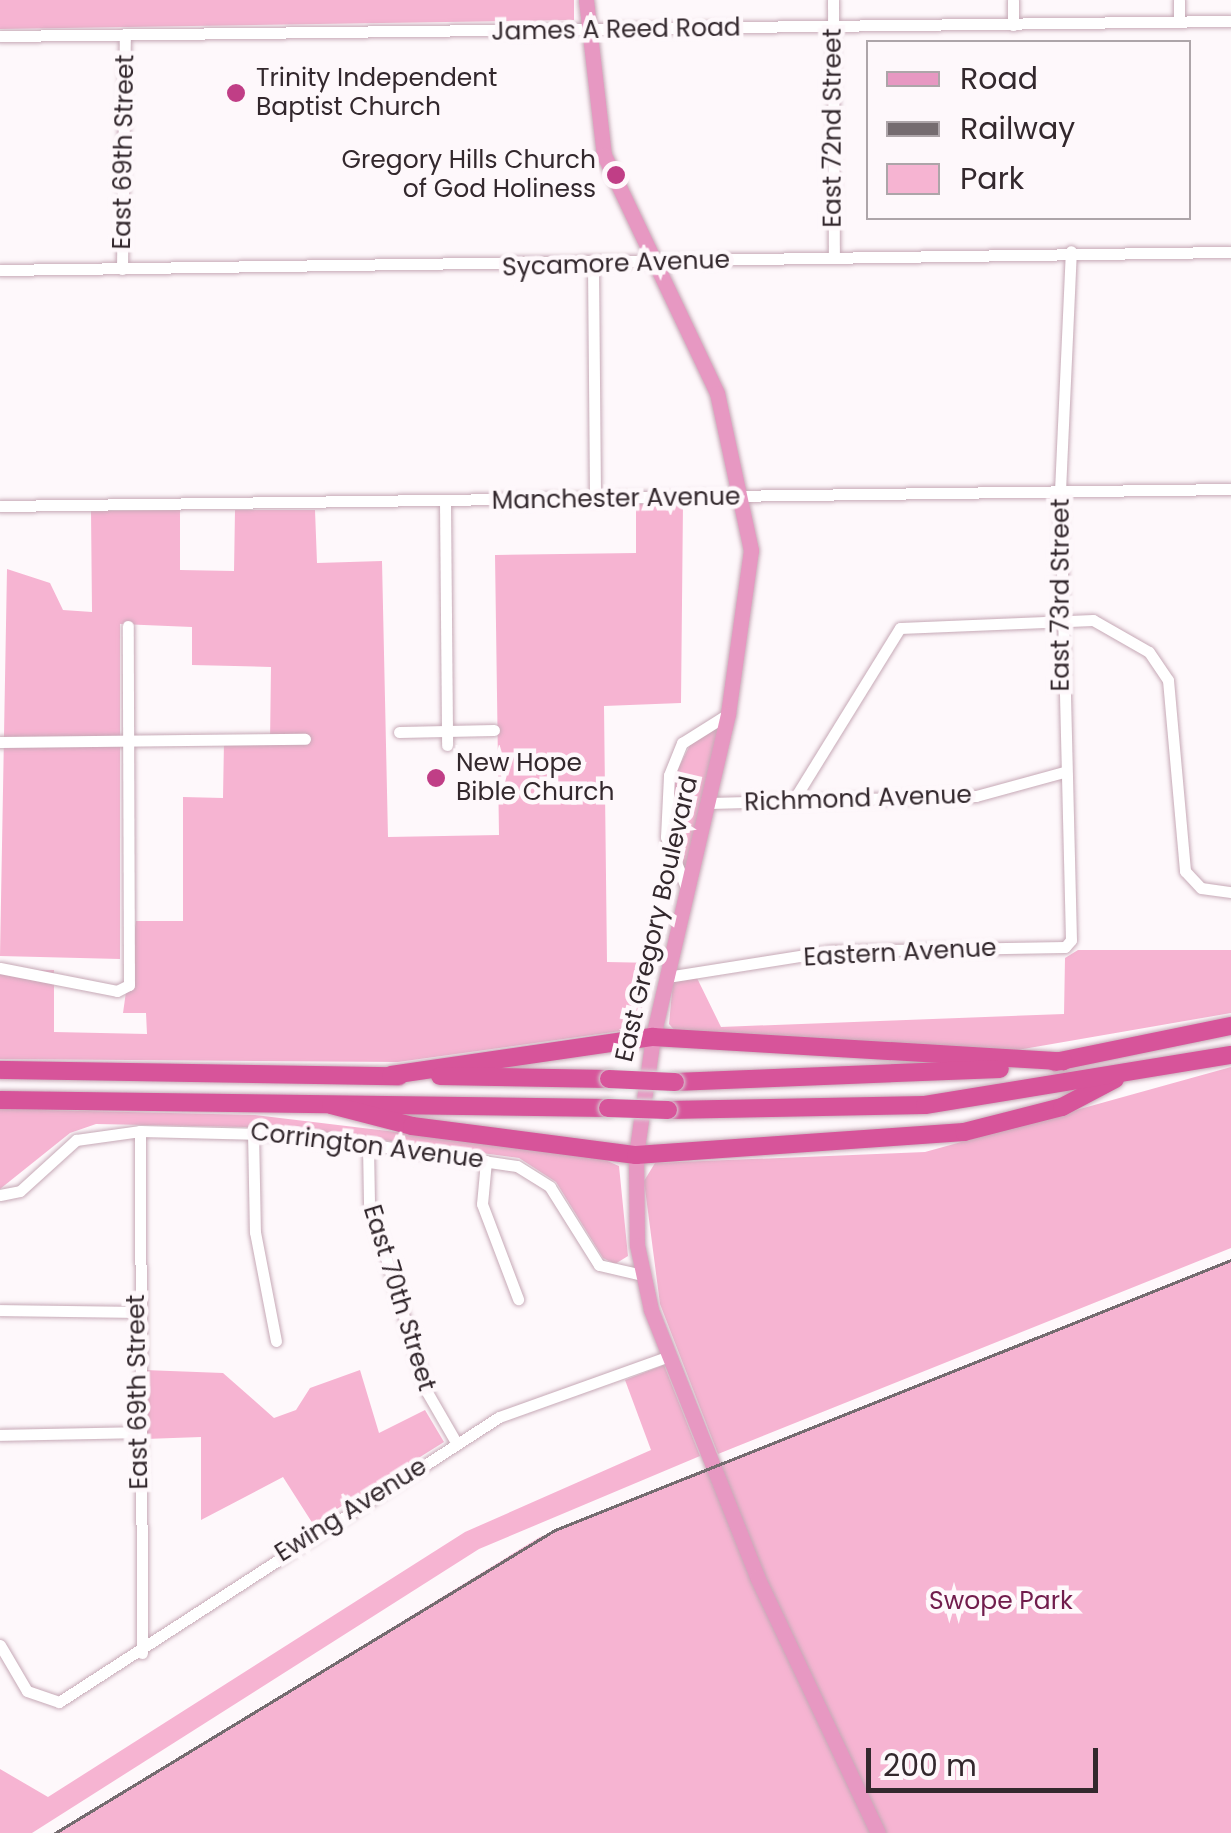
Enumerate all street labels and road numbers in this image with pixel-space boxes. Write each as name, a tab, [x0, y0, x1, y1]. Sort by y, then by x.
street label: James A Reed Road	[491, 13, 741, 47]
street label: East 72nd Street	[818, 28, 848, 228]
street label: East 69th Street	[107, 54, 141, 250]
street label: Sycamore Avenue	[502, 245, 730, 283]
street label: Manchester Avenue	[491, 482, 741, 516]
street label: East 73rd Street	[1046, 498, 1076, 692]
street label: East Gregory Boulevard	[610, 773, 704, 1065]
street label: Richmond Avenue	[744, 780, 972, 818]
street label: Eastern Avenue	[803, 933, 997, 973]
street label: Corrington Avenue	[249, 1117, 485, 1175]
street label: East 70th Street	[356, 1201, 442, 1395]
street label: East 69th Street	[121, 1294, 155, 1490]
street label: Ewing Avenue	[270, 1451, 432, 1569]

